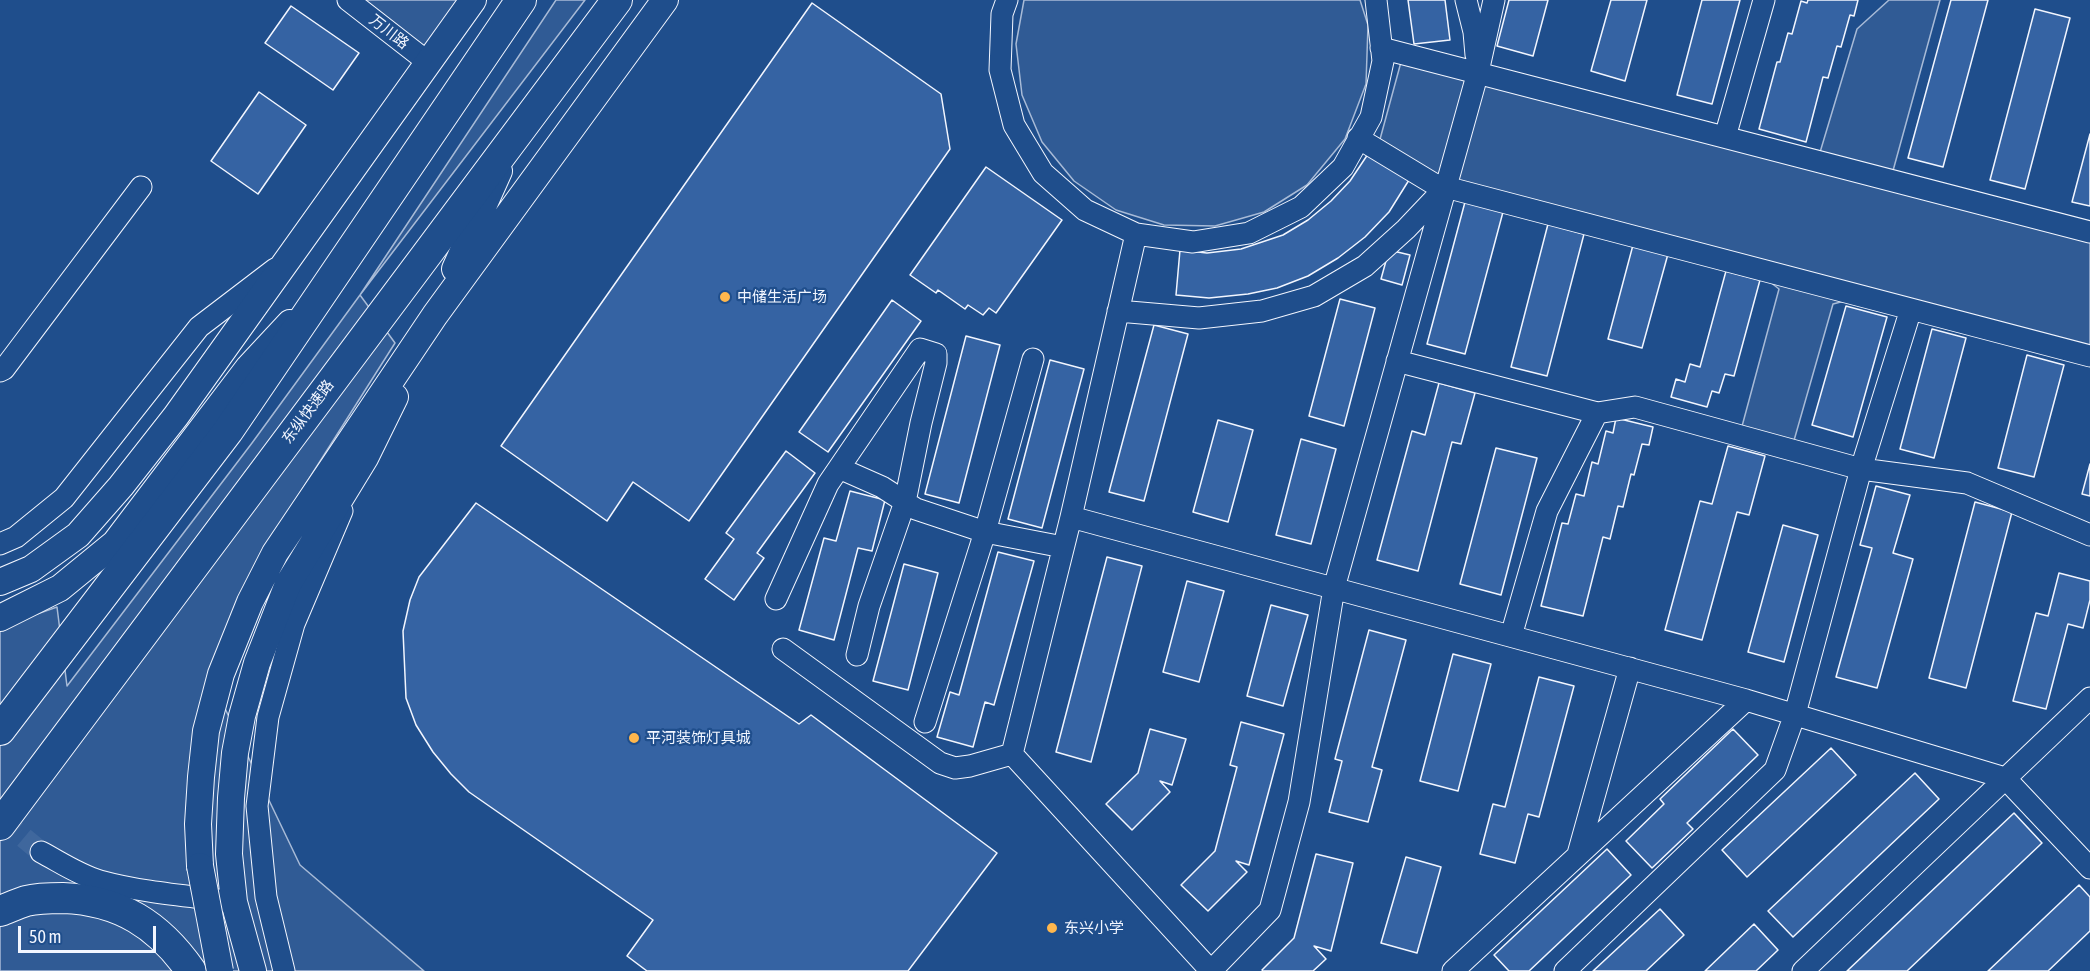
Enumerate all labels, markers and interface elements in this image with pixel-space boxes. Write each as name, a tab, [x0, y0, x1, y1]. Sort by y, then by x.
street label: 万川路	[366, 11, 412, 53]
place label: 中储生活广场	[737, 288, 827, 306]
marker: 中储生活广场	[718, 290, 732, 304]
street label: 东纵快速路	[278, 377, 338, 447]
place label: 平河装饰灯具城	[646, 729, 751, 747]
marker: 平河装饰灯具城	[627, 731, 641, 745]
scale bar	[21, 914, 159, 952]
place label: 东兴小学	[1064, 919, 1124, 937]
marker: 东兴小学	[1045, 921, 1059, 935]
text: 50 m	[29, 926, 61, 947]

